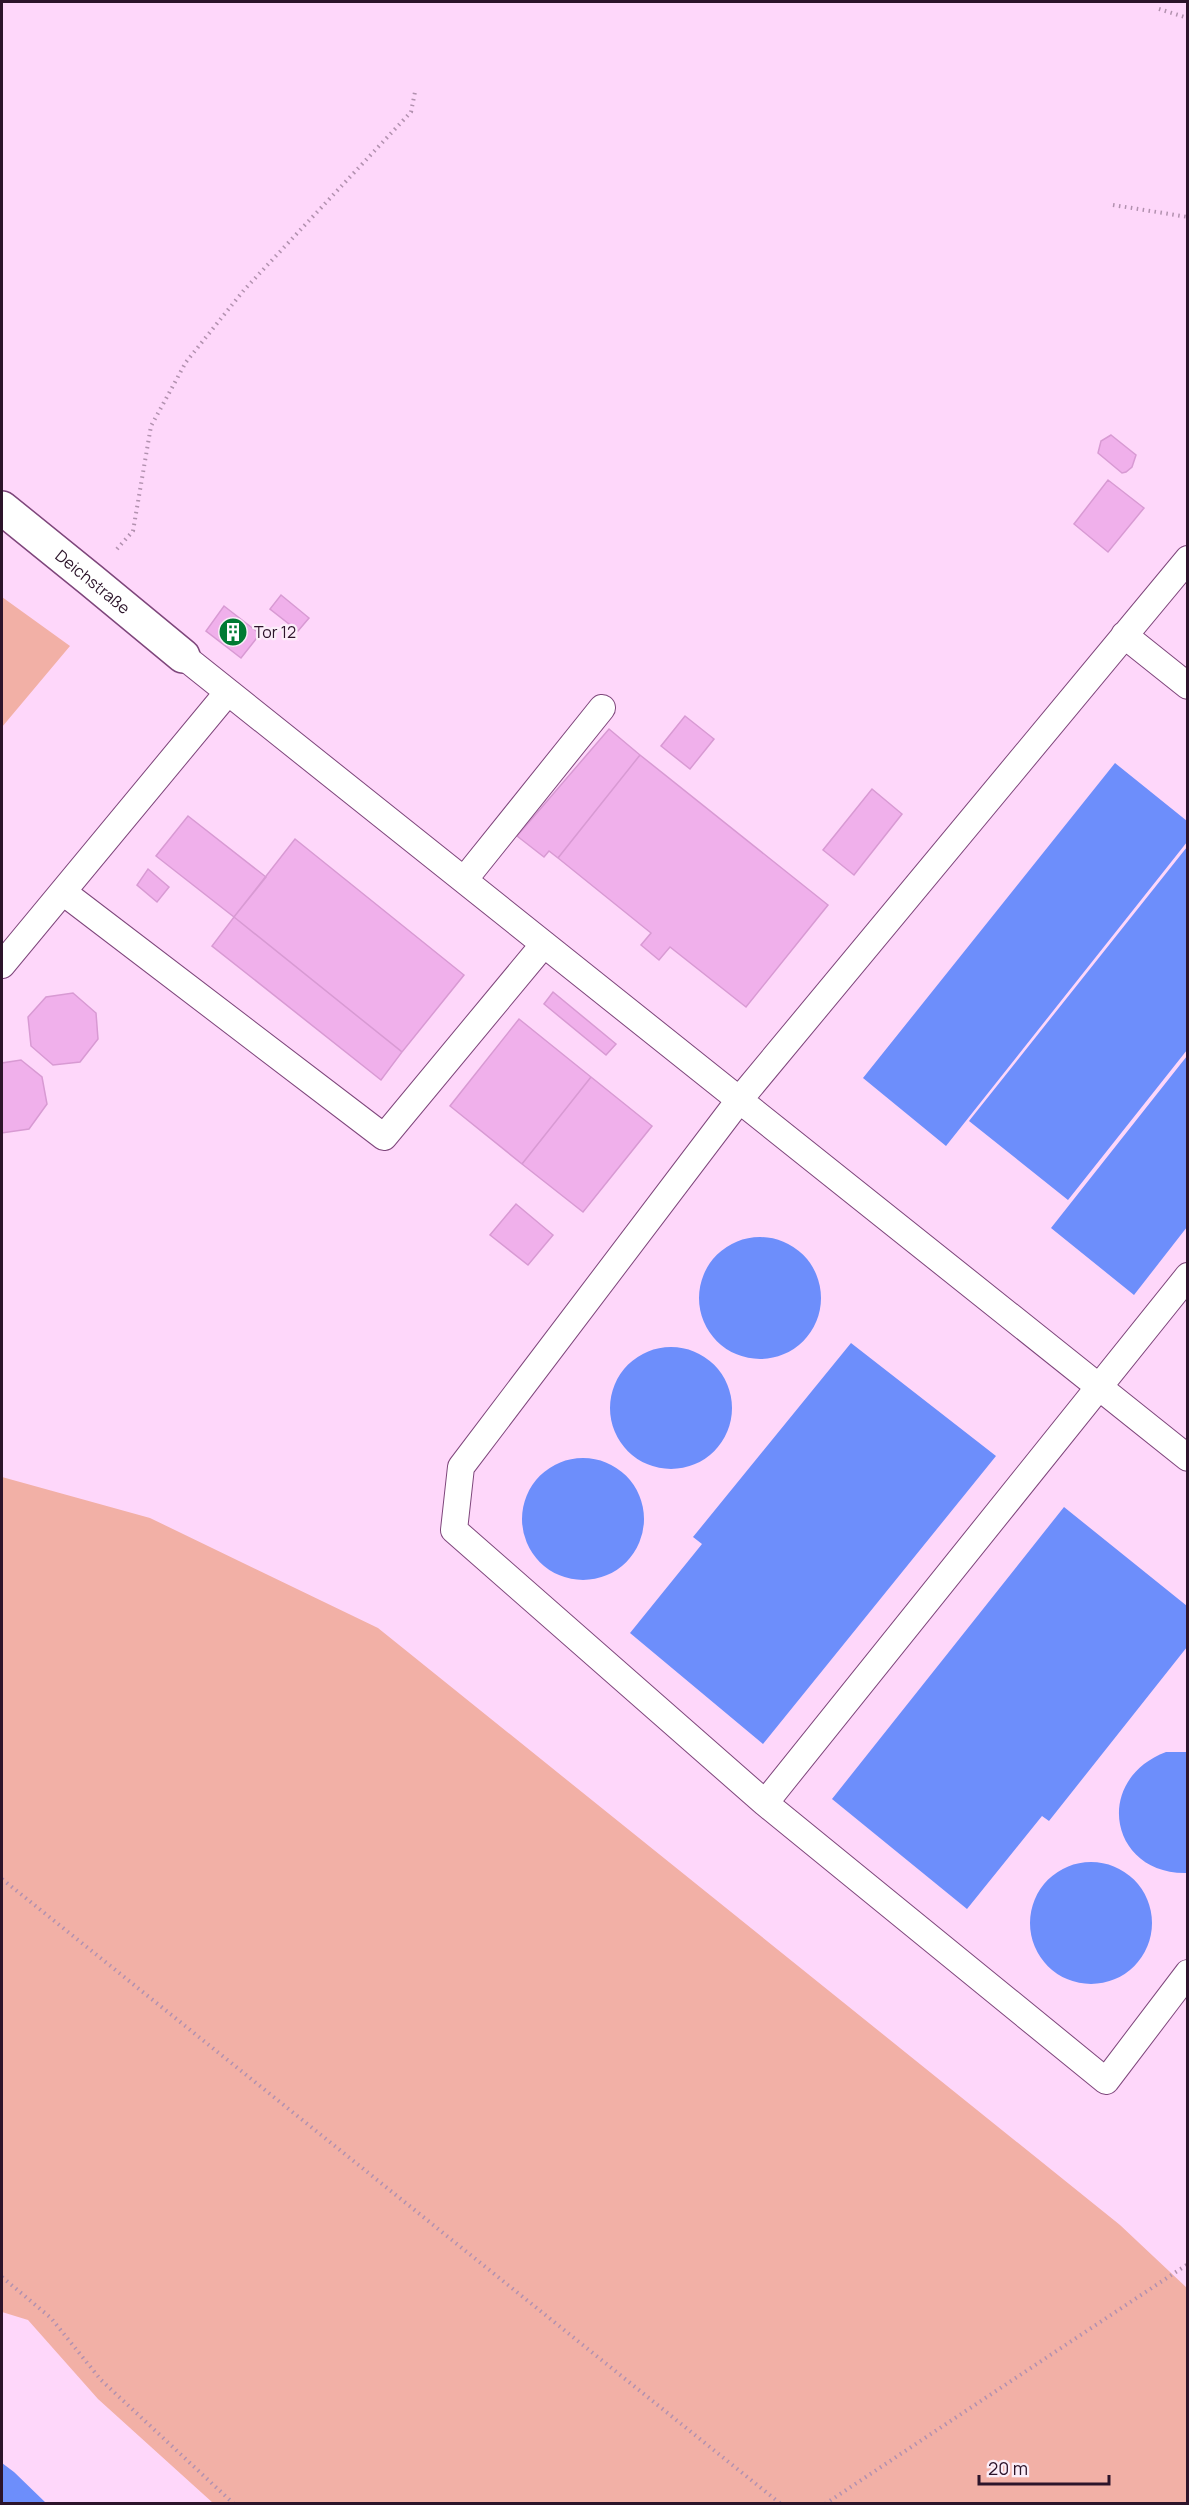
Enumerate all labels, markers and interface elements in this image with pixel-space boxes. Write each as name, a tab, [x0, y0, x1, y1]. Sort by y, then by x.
street label: Deichstraße	[51, 545, 135, 619]
building icon: Tor 12	[217, 616, 249, 648]
place label: Tor 12	[254, 621, 296, 643]
scale bar	[979, 2448, 1110, 2486]
text: 20 m	[988, 2456, 1028, 2480]

